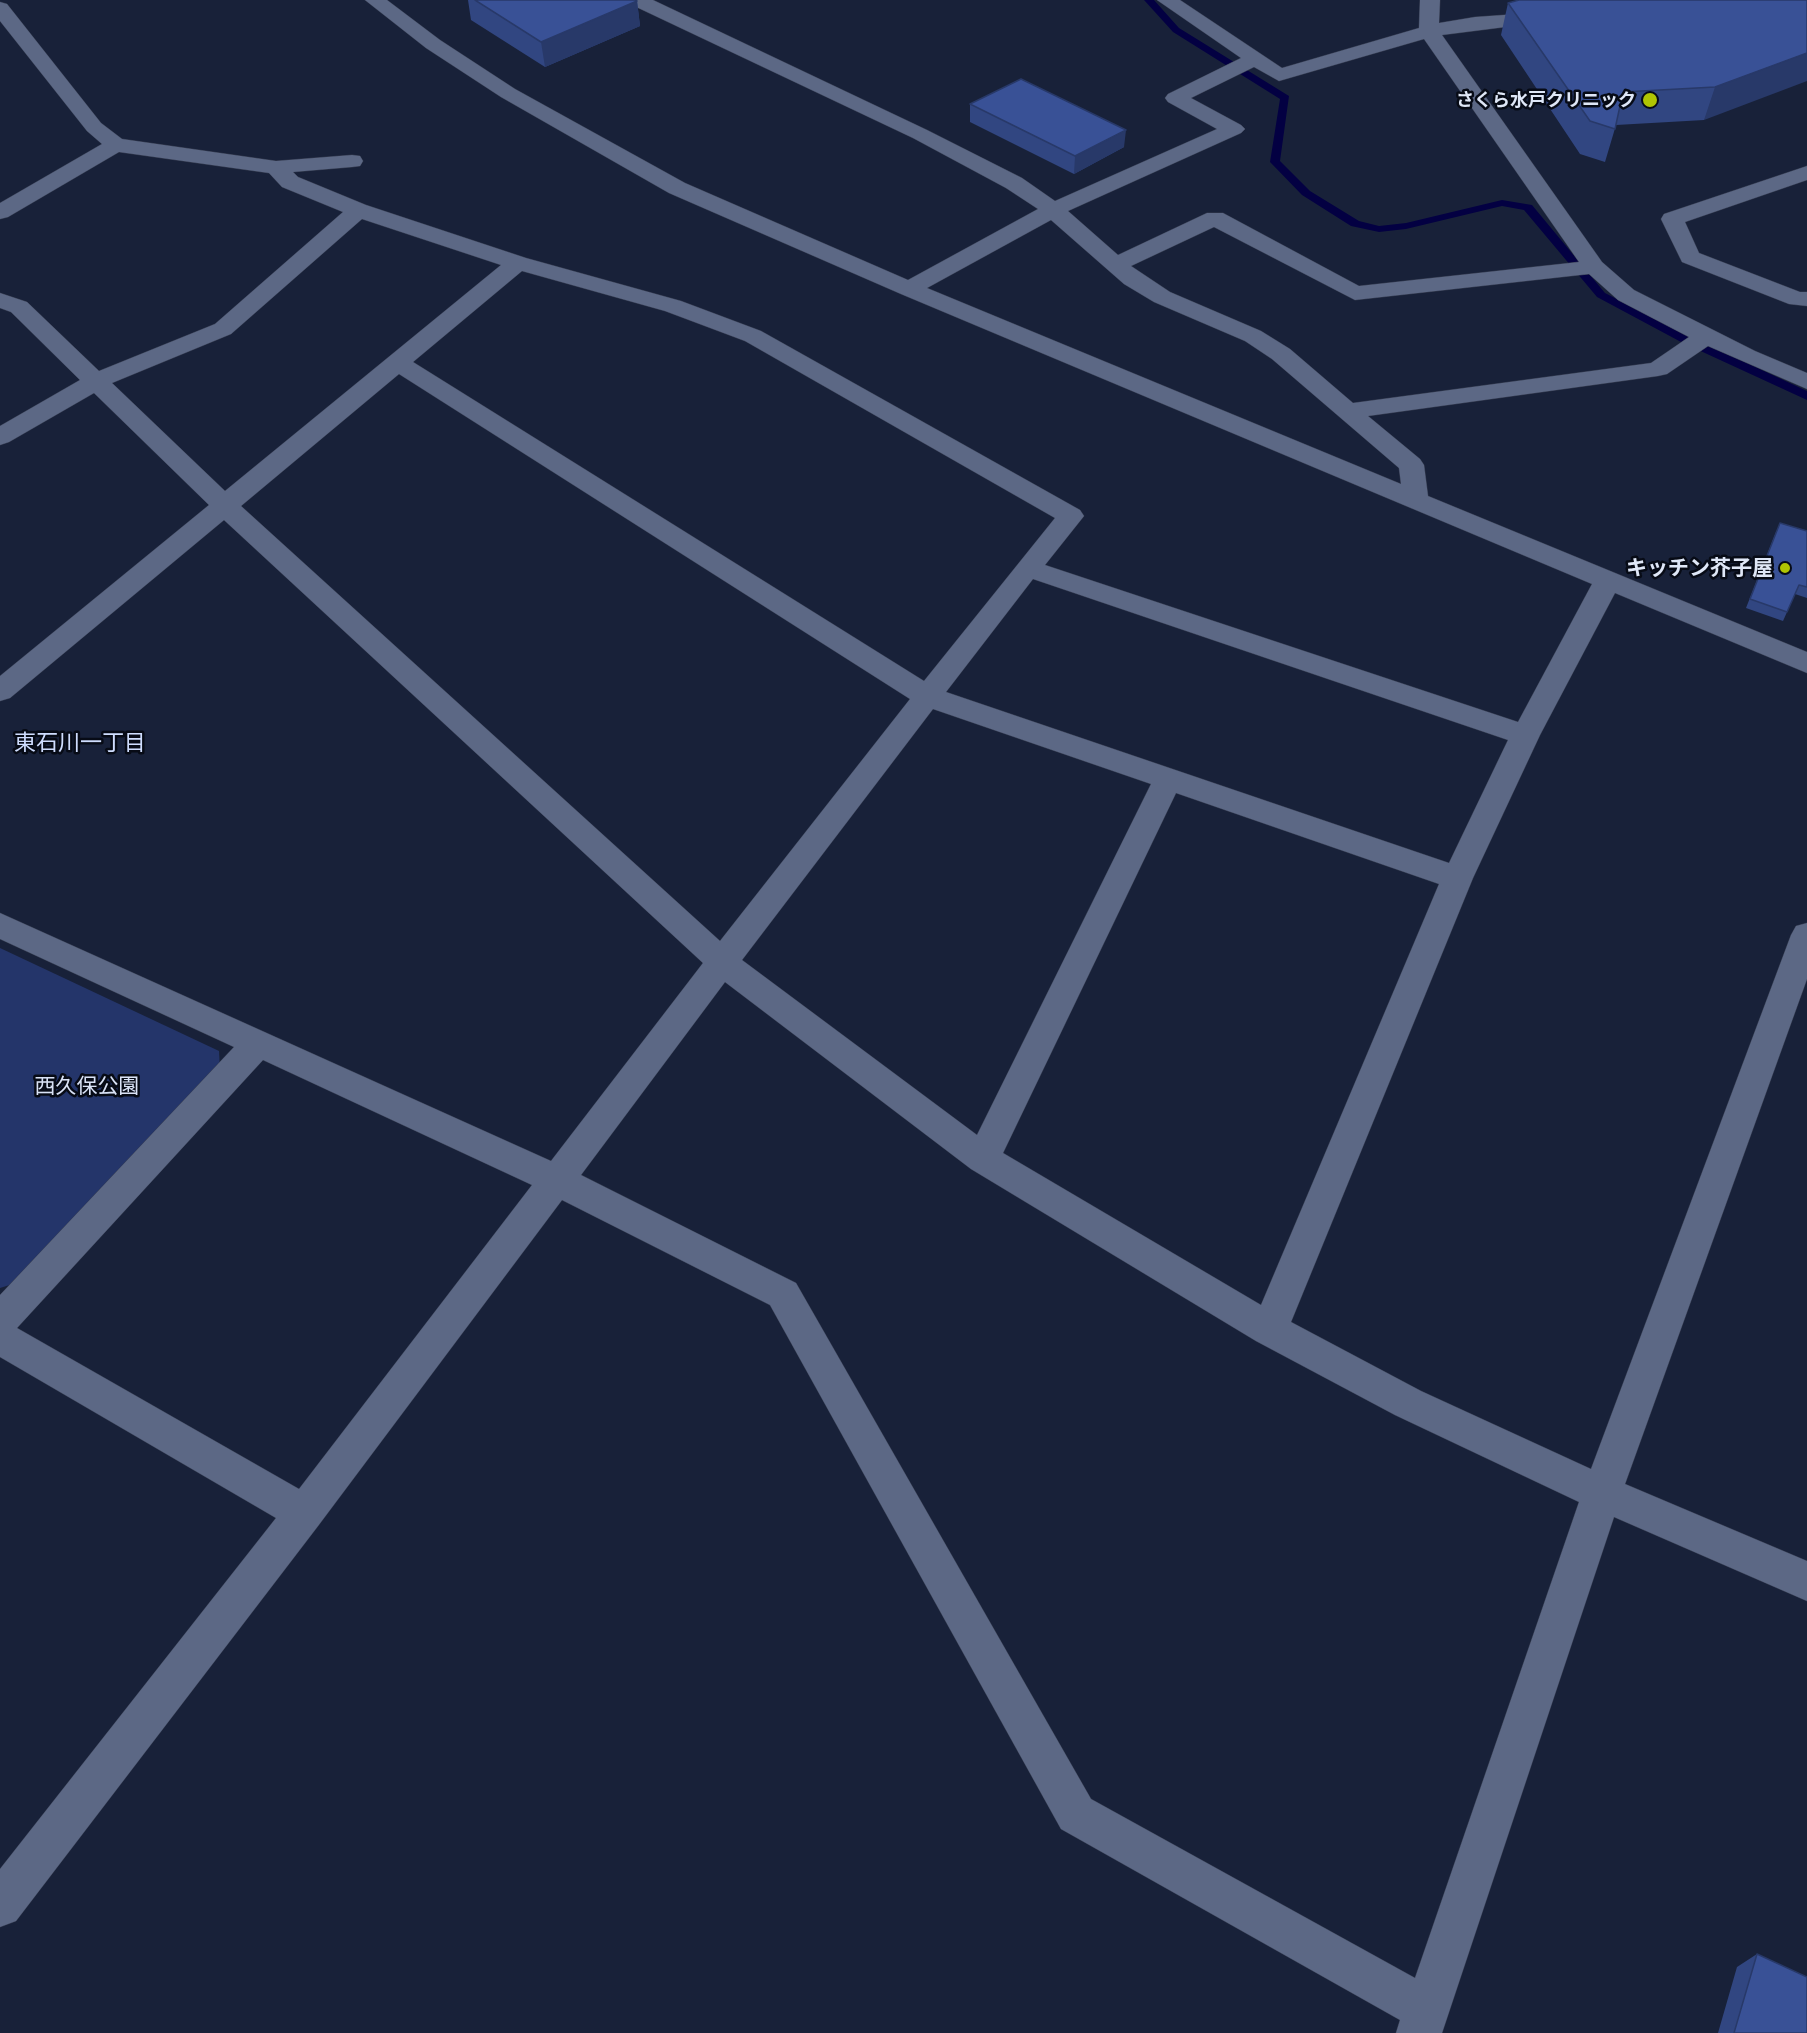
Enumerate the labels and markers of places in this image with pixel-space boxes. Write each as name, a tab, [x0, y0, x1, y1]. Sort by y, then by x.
place label: さくら水戸クリニック	[1456, 89, 1636, 111]
marker: さくら水戸クリニック	[1641, 91, 1659, 109]
place label: キッチン芥子屋	[1626, 555, 1773, 581]
marker: キッチン芥子屋	[1778, 561, 1792, 575]

